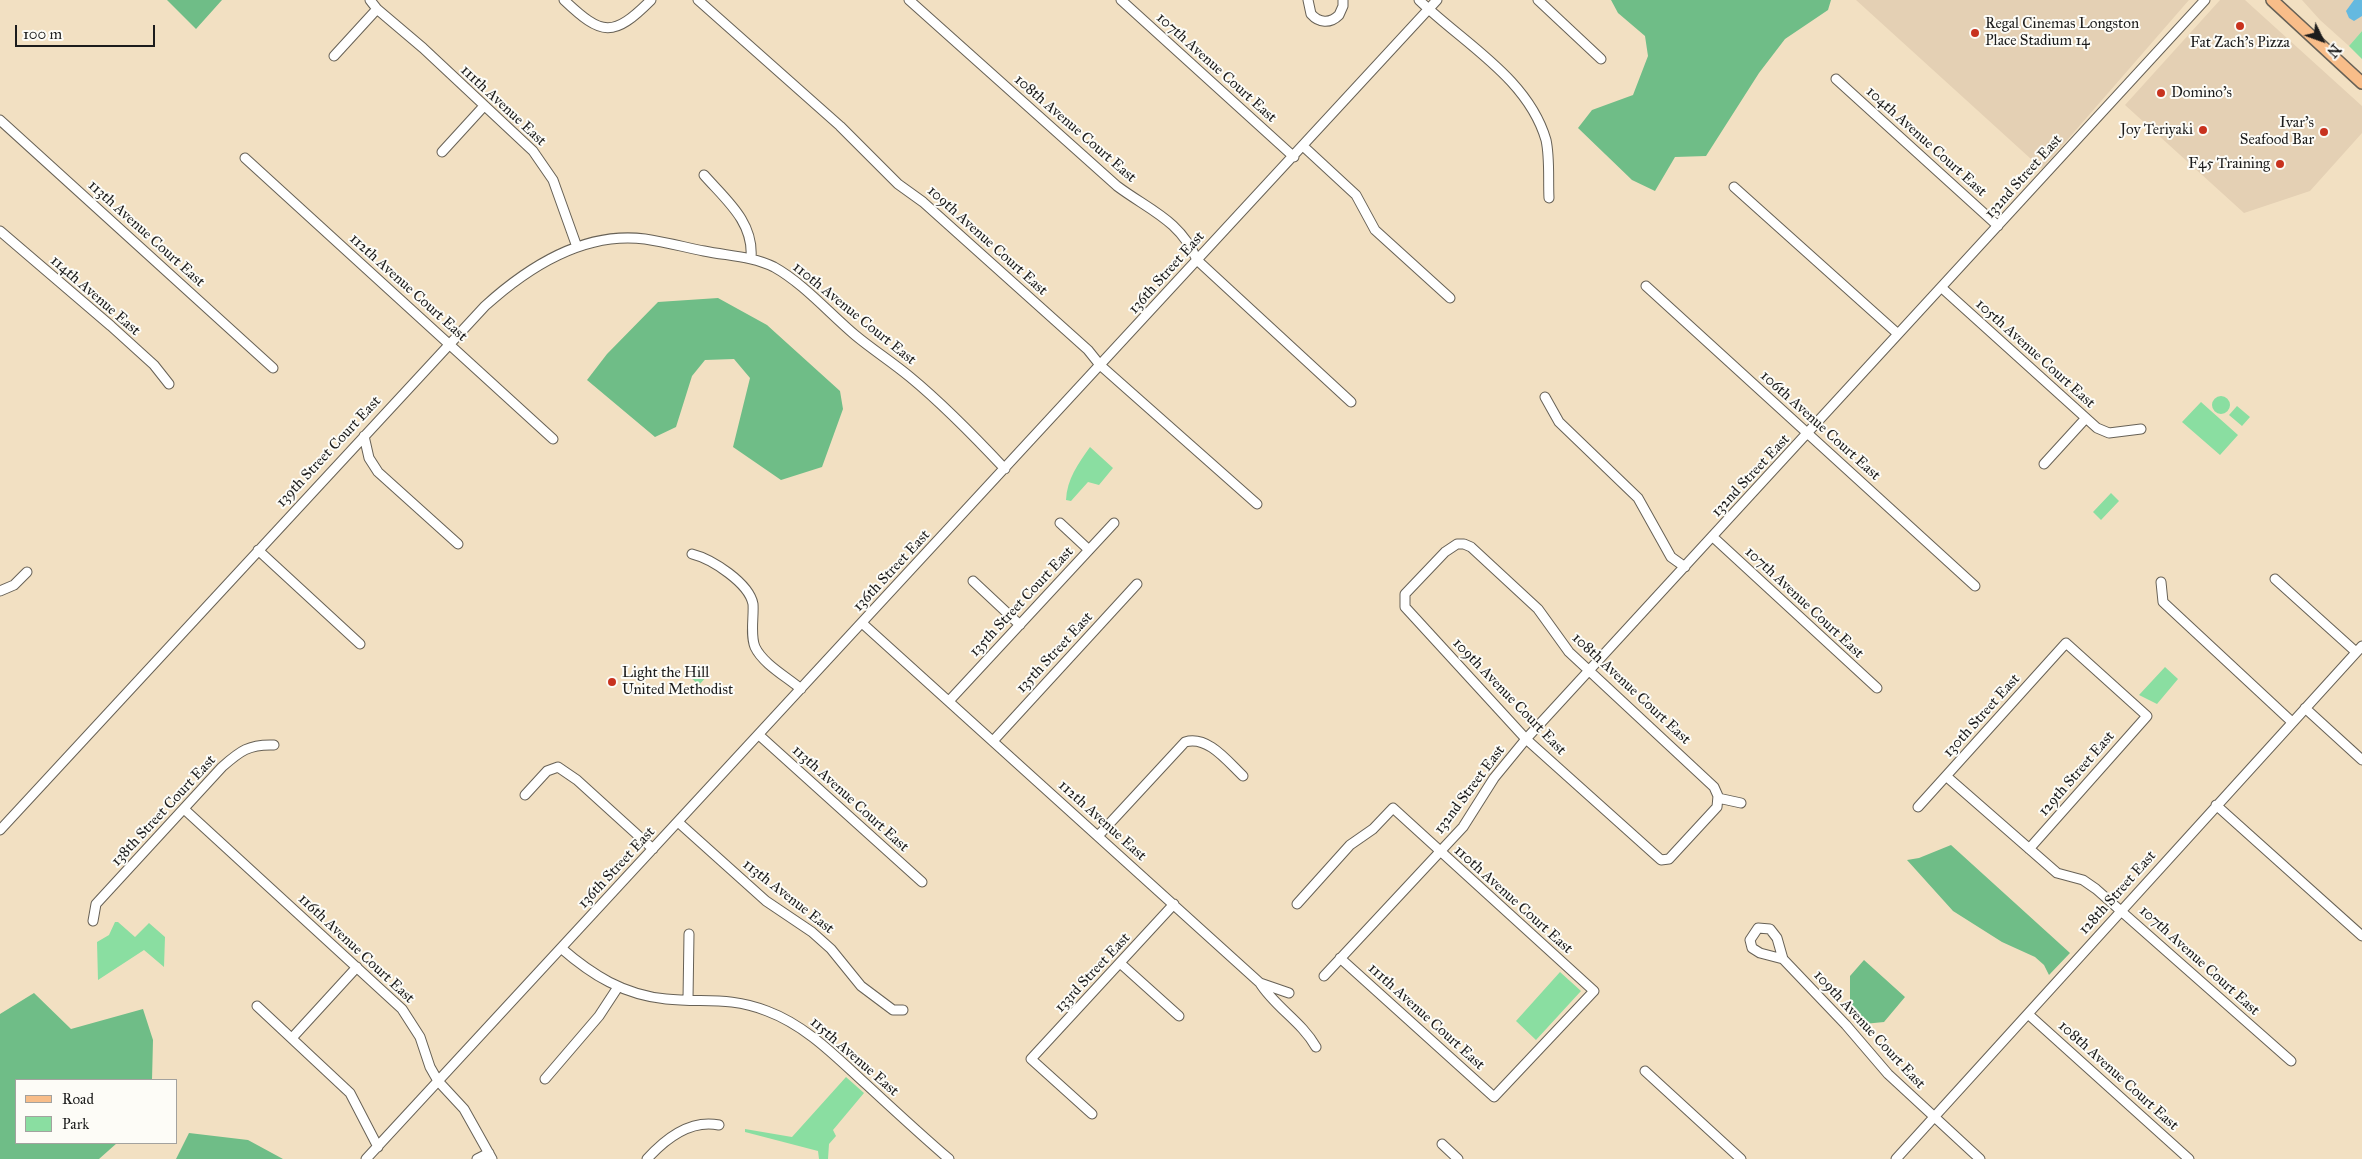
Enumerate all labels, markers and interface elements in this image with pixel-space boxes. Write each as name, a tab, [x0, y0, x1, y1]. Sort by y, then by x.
street label: 107th Avenue Court East	[1152, 9, 1280, 127]
scale bar	[18, 15, 158, 47]
place label: Regal Cinemas Longston Place Stadium 14	[1985, 15, 2139, 50]
north arrow	[2297, 15, 2347, 65]
marker: Fat Zach's Pizza	[2234, 20, 2246, 32]
text: 100 m	[23, 25, 62, 43]
marker: Regal Cinemas Longston Place Stadium 14	[1969, 27, 1981, 39]
place label: Fat Zach's Pizza	[2190, 34, 2290, 52]
text: N	[2323, 40, 2344, 60]
street label: 111th Avenue East	[456, 62, 550, 150]
street label: 108th Avenue Court East	[1010, 71, 1140, 187]
street label: 104th Avenue Court East	[1862, 83, 1990, 201]
place label: Domino's	[2171, 84, 2232, 102]
marker: Domino's	[2155, 87, 2167, 99]
place label: Ivar's Seafood Bar	[2240, 114, 2314, 149]
place label: Joy Teriyaki	[2120, 121, 2193, 139]
marker: Joy Teriyaki	[2197, 124, 2209, 136]
marker: Ivar's Seafood Bar	[2318, 126, 2330, 138]
street label: 132nd Street East	[1982, 131, 2066, 223]
place label: F45 Training	[2188, 155, 2270, 173]
marker: F45 Training	[2274, 158, 2286, 170]
street label: 113th Avenue Court East	[84, 177, 208, 291]
street label: 109th Avenue Court East	[923, 182, 1051, 300]
street label: 136th Street East	[1125, 228, 1209, 318]
street label: 112th Avenue Court East	[345, 230, 471, 346]
street label: 114th Avenue East	[46, 252, 144, 340]
street label: 110th Avenue Court East	[789, 259, 919, 369]
street label: 105th Avenue Court East	[1972, 296, 2098, 412]
street label: 106th Avenue Court East	[1756, 367, 1884, 485]
street label: 139th Street Court East	[273, 393, 385, 511]
street label: 132nd Street East	[1708, 431, 1794, 521]
street label: 136th Street East	[850, 527, 934, 615]
street label: 135th Street Court East	[966, 543, 1078, 661]
street label: 107th Avenue Court East	[1741, 543, 1867, 663]
street label: 135th Street East	[1013, 609, 1097, 697]
street label: 108th Avenue Court East	[1568, 629, 1694, 749]
street label: 109th Avenue Court East	[1448, 635, 1570, 759]
place label: Light the Hill United Methodist	[622, 664, 733, 699]
street label: 130th Street East	[1940, 671, 2024, 761]
marker: Light the Hill United Methodist	[606, 676, 618, 688]
street label: 129th Street East	[2035, 728, 2119, 820]
street label: 113th Avenue Court East	[788, 742, 912, 856]
street label: 132nd Street East	[1431, 742, 1509, 838]
street label: 138th Street Court East	[108, 752, 220, 870]
street label: 112th Avenue East	[1054, 777, 1150, 865]
street label: 136th Street East	[575, 824, 659, 912]
street label: 110th Avenue Court East	[1450, 842, 1576, 958]
street label: 128th Street East	[2076, 847, 2160, 939]
street label: 113th Avenue East	[739, 856, 837, 938]
street label: 116th Avenue Court East	[294, 890, 418, 1008]
street label: 107th Avenue Court East	[2135, 902, 2263, 1020]
street label: 133rd Street East	[1051, 929, 1135, 1017]
street label: 111th Avenue Court East	[1364, 960, 1488, 1074]
street label: 109th Avenue Court East	[1809, 967, 1929, 1093]
street label: 115th Avenue East	[806, 1014, 902, 1100]
street label: 108th Avenue Court East	[2054, 1017, 2182, 1135]
legend	[15, 1079, 178, 1144]
text: Road	[62, 1090, 94, 1108]
text: Park	[62, 1115, 89, 1133]

